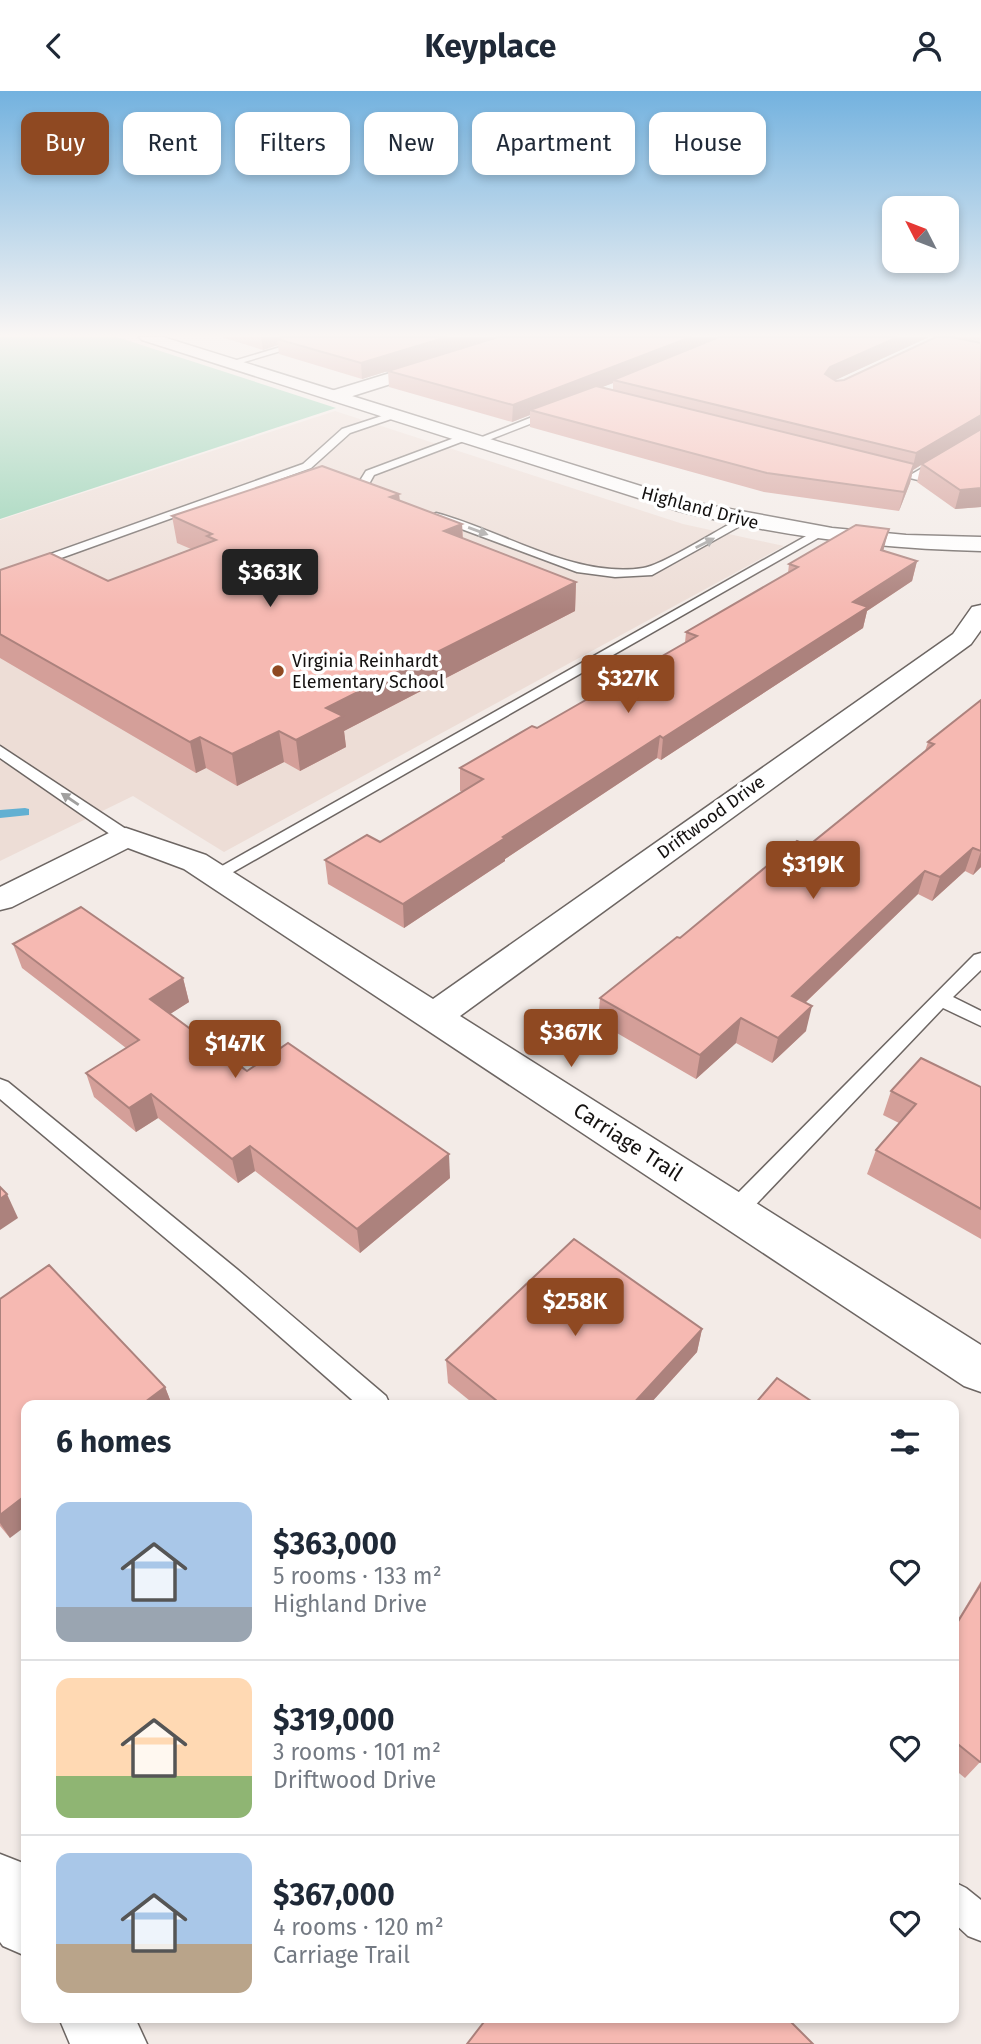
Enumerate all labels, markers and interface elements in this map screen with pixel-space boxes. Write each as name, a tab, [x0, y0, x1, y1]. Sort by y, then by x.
icon: back	[35, 27, 73, 65]
text: Keyplace	[424, 27, 557, 65]
icon: person	[908, 27, 946, 65]
chip: Buy	[21, 112, 109, 175]
chip: Rent	[123, 112, 221, 175]
chip: Filters	[235, 112, 350, 175]
chip: New	[364, 112, 458, 175]
chip: Apartment	[472, 112, 635, 175]
chip: House	[649, 112, 766, 175]
north arrow	[882, 196, 959, 273]
map controls	[882, 196, 959, 273]
street label: Highland Drive	[639, 482, 761, 534]
one-way arrow	[467, 526, 488, 537]
one-way arrow	[695, 537, 715, 548]
pin: $363K	[221, 549, 319, 609]
text: $363K	[238, 558, 302, 586]
place label: Virginia Reinhardt Elementary School	[292, 650, 444, 693]
pin: $327K	[579, 655, 677, 715]
marker: Virginia Reinhardt Elementary School	[270, 663, 286, 679]
text: $327K	[597, 664, 659, 692]
street label: Driftwood Drive	[653, 771, 769, 863]
one-way arrow	[60, 792, 79, 805]
pin: $319K	[764, 841, 862, 901]
text: $319K	[782, 850, 844, 878]
pin: $367K	[522, 1009, 620, 1069]
text: $367K	[540, 1018, 602, 1046]
pin: $147K	[186, 1021, 284, 1080]
text: $147K	[205, 1029, 265, 1057]
street label: Carriage Trail	[568, 1097, 688, 1187]
pin: $258K	[526, 1279, 624, 1338]
text: $258K	[543, 1287, 607, 1315]
icon: filters	[886, 1423, 924, 1461]
text: 6 homes	[56, 1424, 171, 1460]
text: $363,000	[273, 1526, 397, 1562]
icon: home	[112, 1530, 196, 1614]
icon: heart	[886, 1553, 924, 1591]
text: 5 rooms · 133 m²	[273, 1562, 442, 1590]
text: Highland Drive	[273, 1590, 427, 1618]
text: $319,000	[273, 1702, 395, 1738]
icon: home	[112, 1706, 196, 1790]
icon: heart	[886, 1729, 924, 1767]
text: 3 rooms · 101 m²	[273, 1738, 441, 1766]
text: Driftwood Drive	[273, 1766, 436, 1794]
text: $367,000	[273, 1877, 395, 1913]
icon: home	[112, 1881, 196, 1965]
icon: heart	[886, 1904, 924, 1942]
text: 4 rooms · 120 m²	[273, 1913, 444, 1941]
text: Carriage Trail	[273, 1941, 410, 1969]

